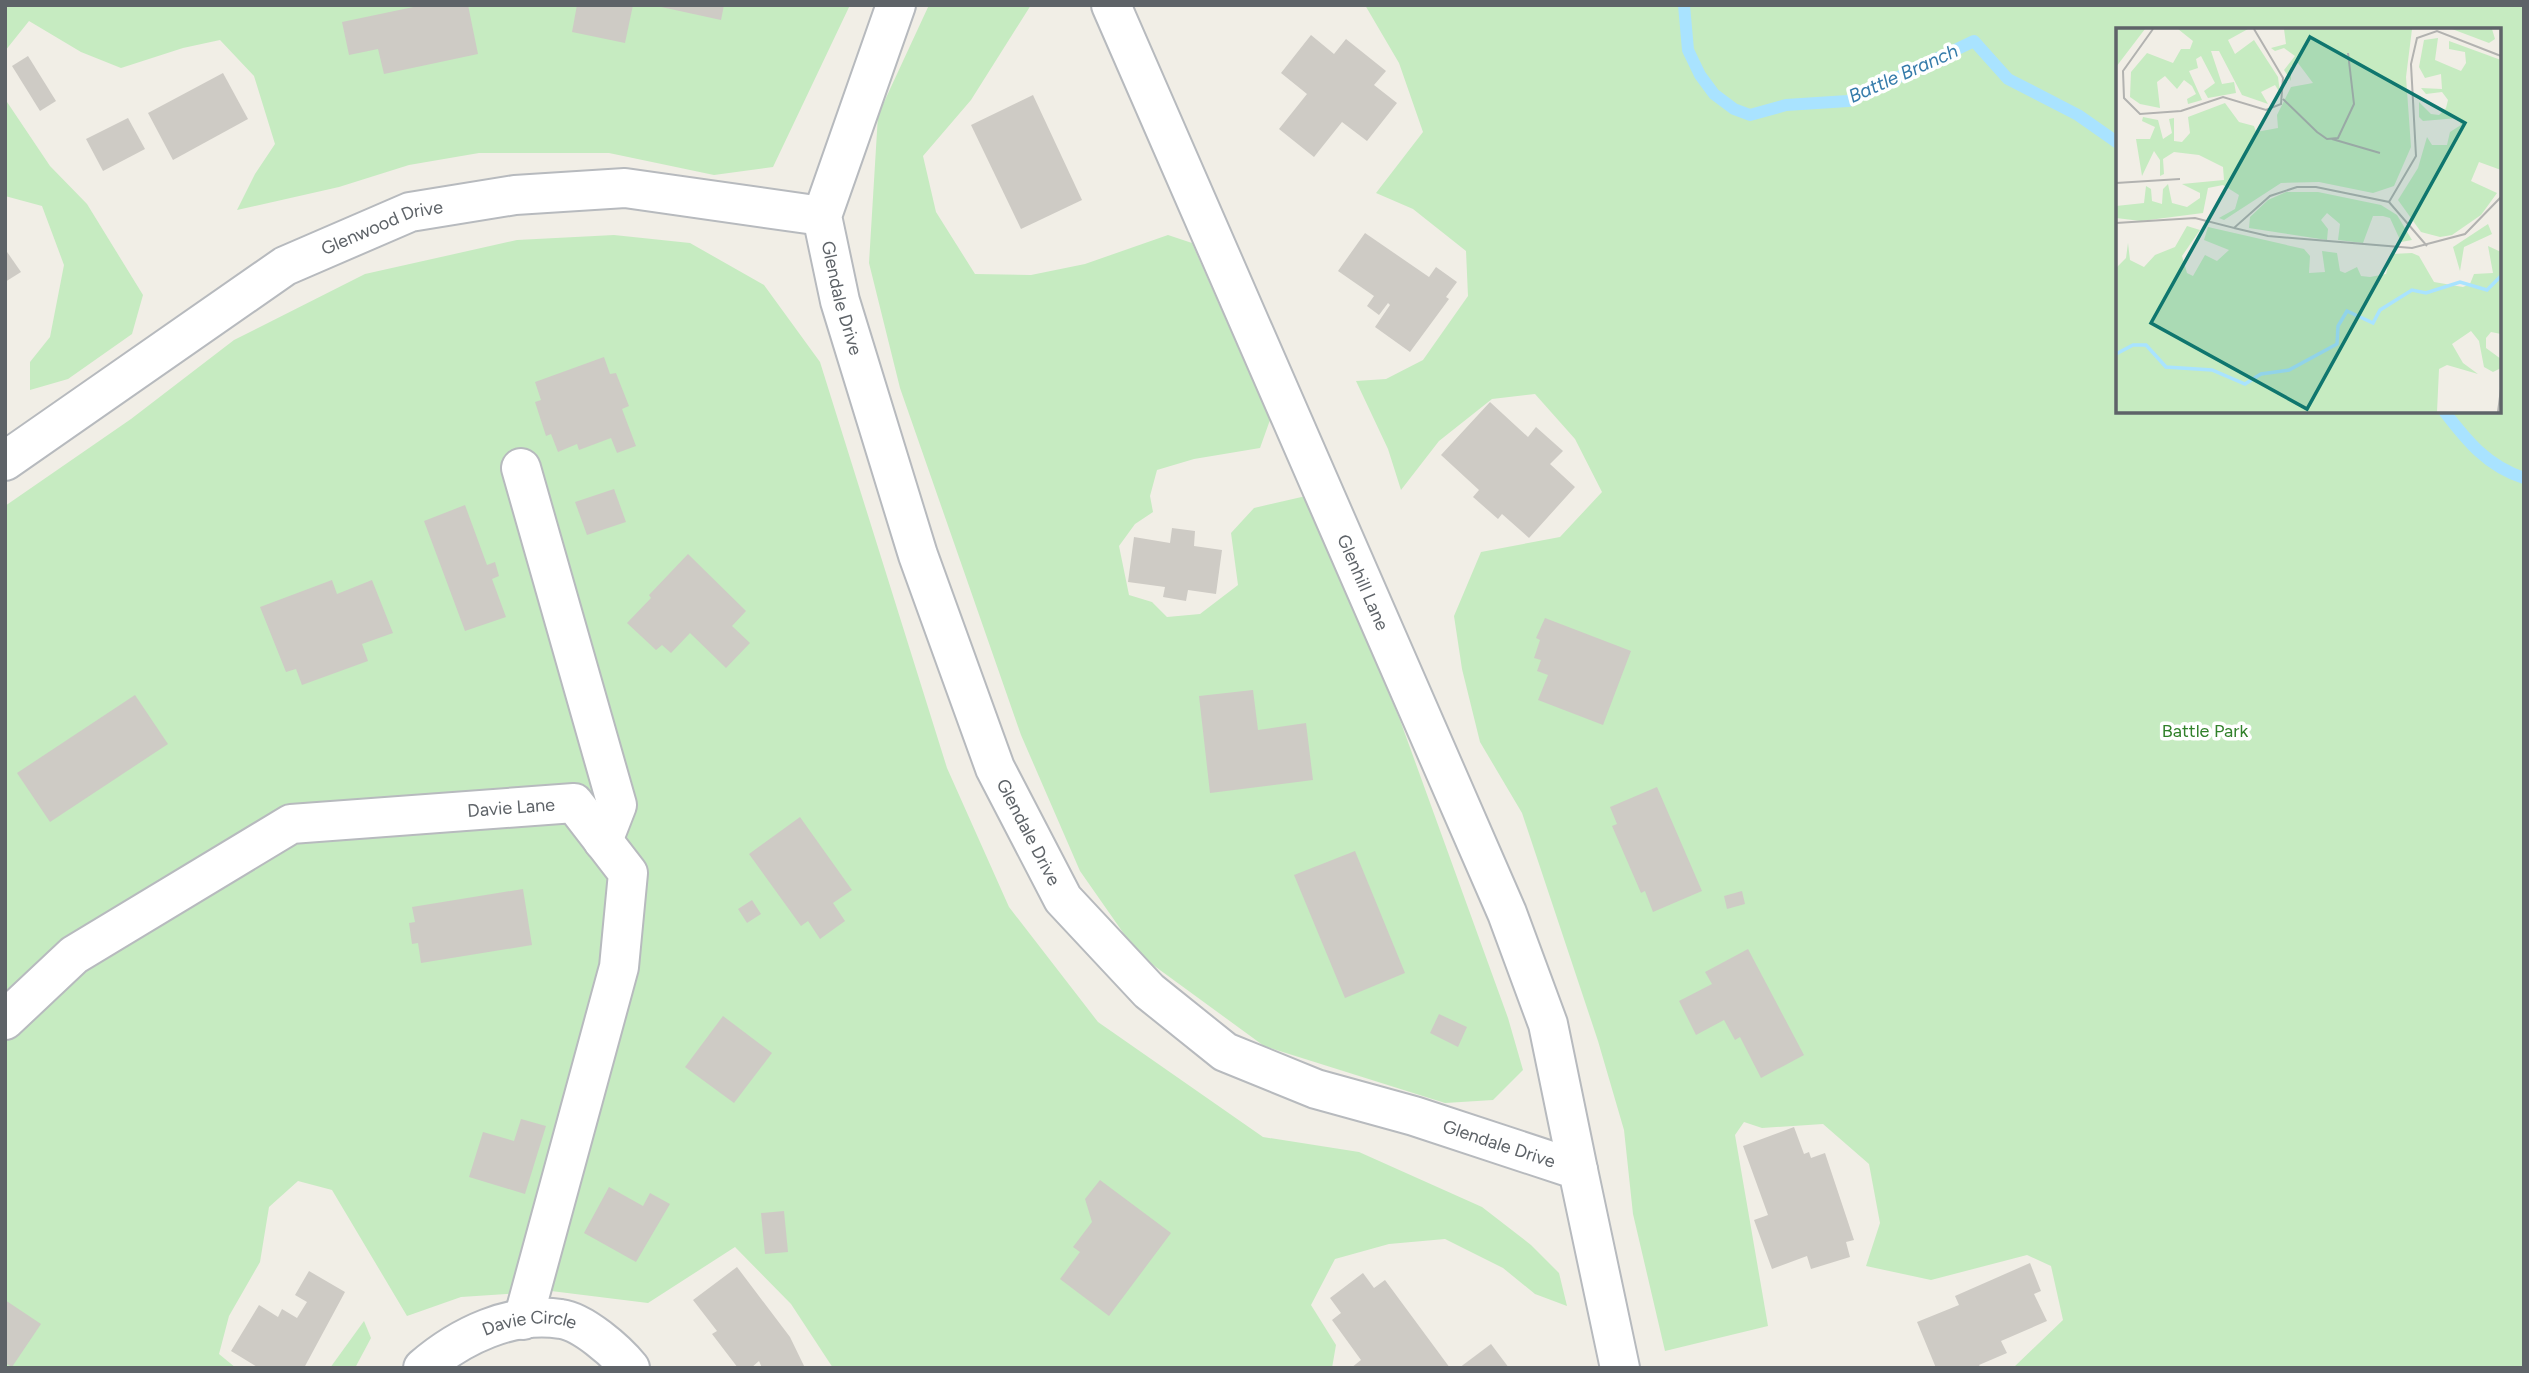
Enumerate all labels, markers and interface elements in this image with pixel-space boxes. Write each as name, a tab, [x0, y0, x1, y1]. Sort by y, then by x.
inset map	[2116, 28, 2501, 413]
water label: Battle Branch	[1845, 39, 1962, 108]
street label: Glenwood Drive	[318, 196, 445, 260]
street label: Glendale Drive	[817, 239, 867, 358]
street label: Glenhill Lane	[1332, 531, 1394, 634]
park label: Battle Park	[2162, 720, 2248, 742]
street label: Glendale Drive	[992, 775, 1065, 889]
street label: Davie Lane	[467, 793, 556, 822]
street label: Glendale Drive	[1440, 1115, 1558, 1173]
street label: Davie Circle	[479, 1306, 581, 1341]

